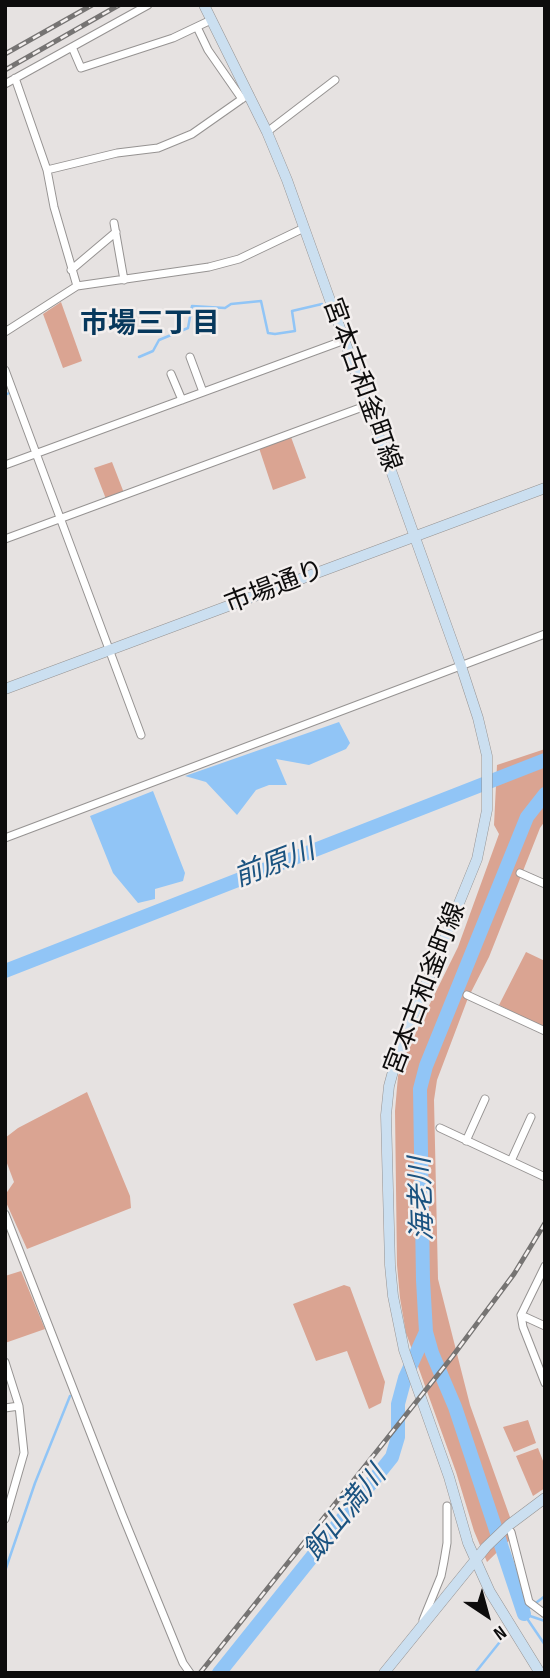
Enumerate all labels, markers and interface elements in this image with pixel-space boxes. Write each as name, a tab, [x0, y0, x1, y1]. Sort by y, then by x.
street label: 宮本古和釜町線	[315, 294, 407, 476]
district label: 市場三丁目	[80, 308, 220, 342]
street label: 市場通り	[221, 555, 329, 621]
water label: 前原川	[230, 834, 320, 896]
street label: 宮本古和釜町線	[379, 898, 473, 1080]
water label: 海老川	[405, 1156, 441, 1242]
water label: 飯山満川	[298, 1460, 394, 1568]
north arrow	[452, 1580, 522, 1650]
text: N	[489, 1620, 511, 1645]

